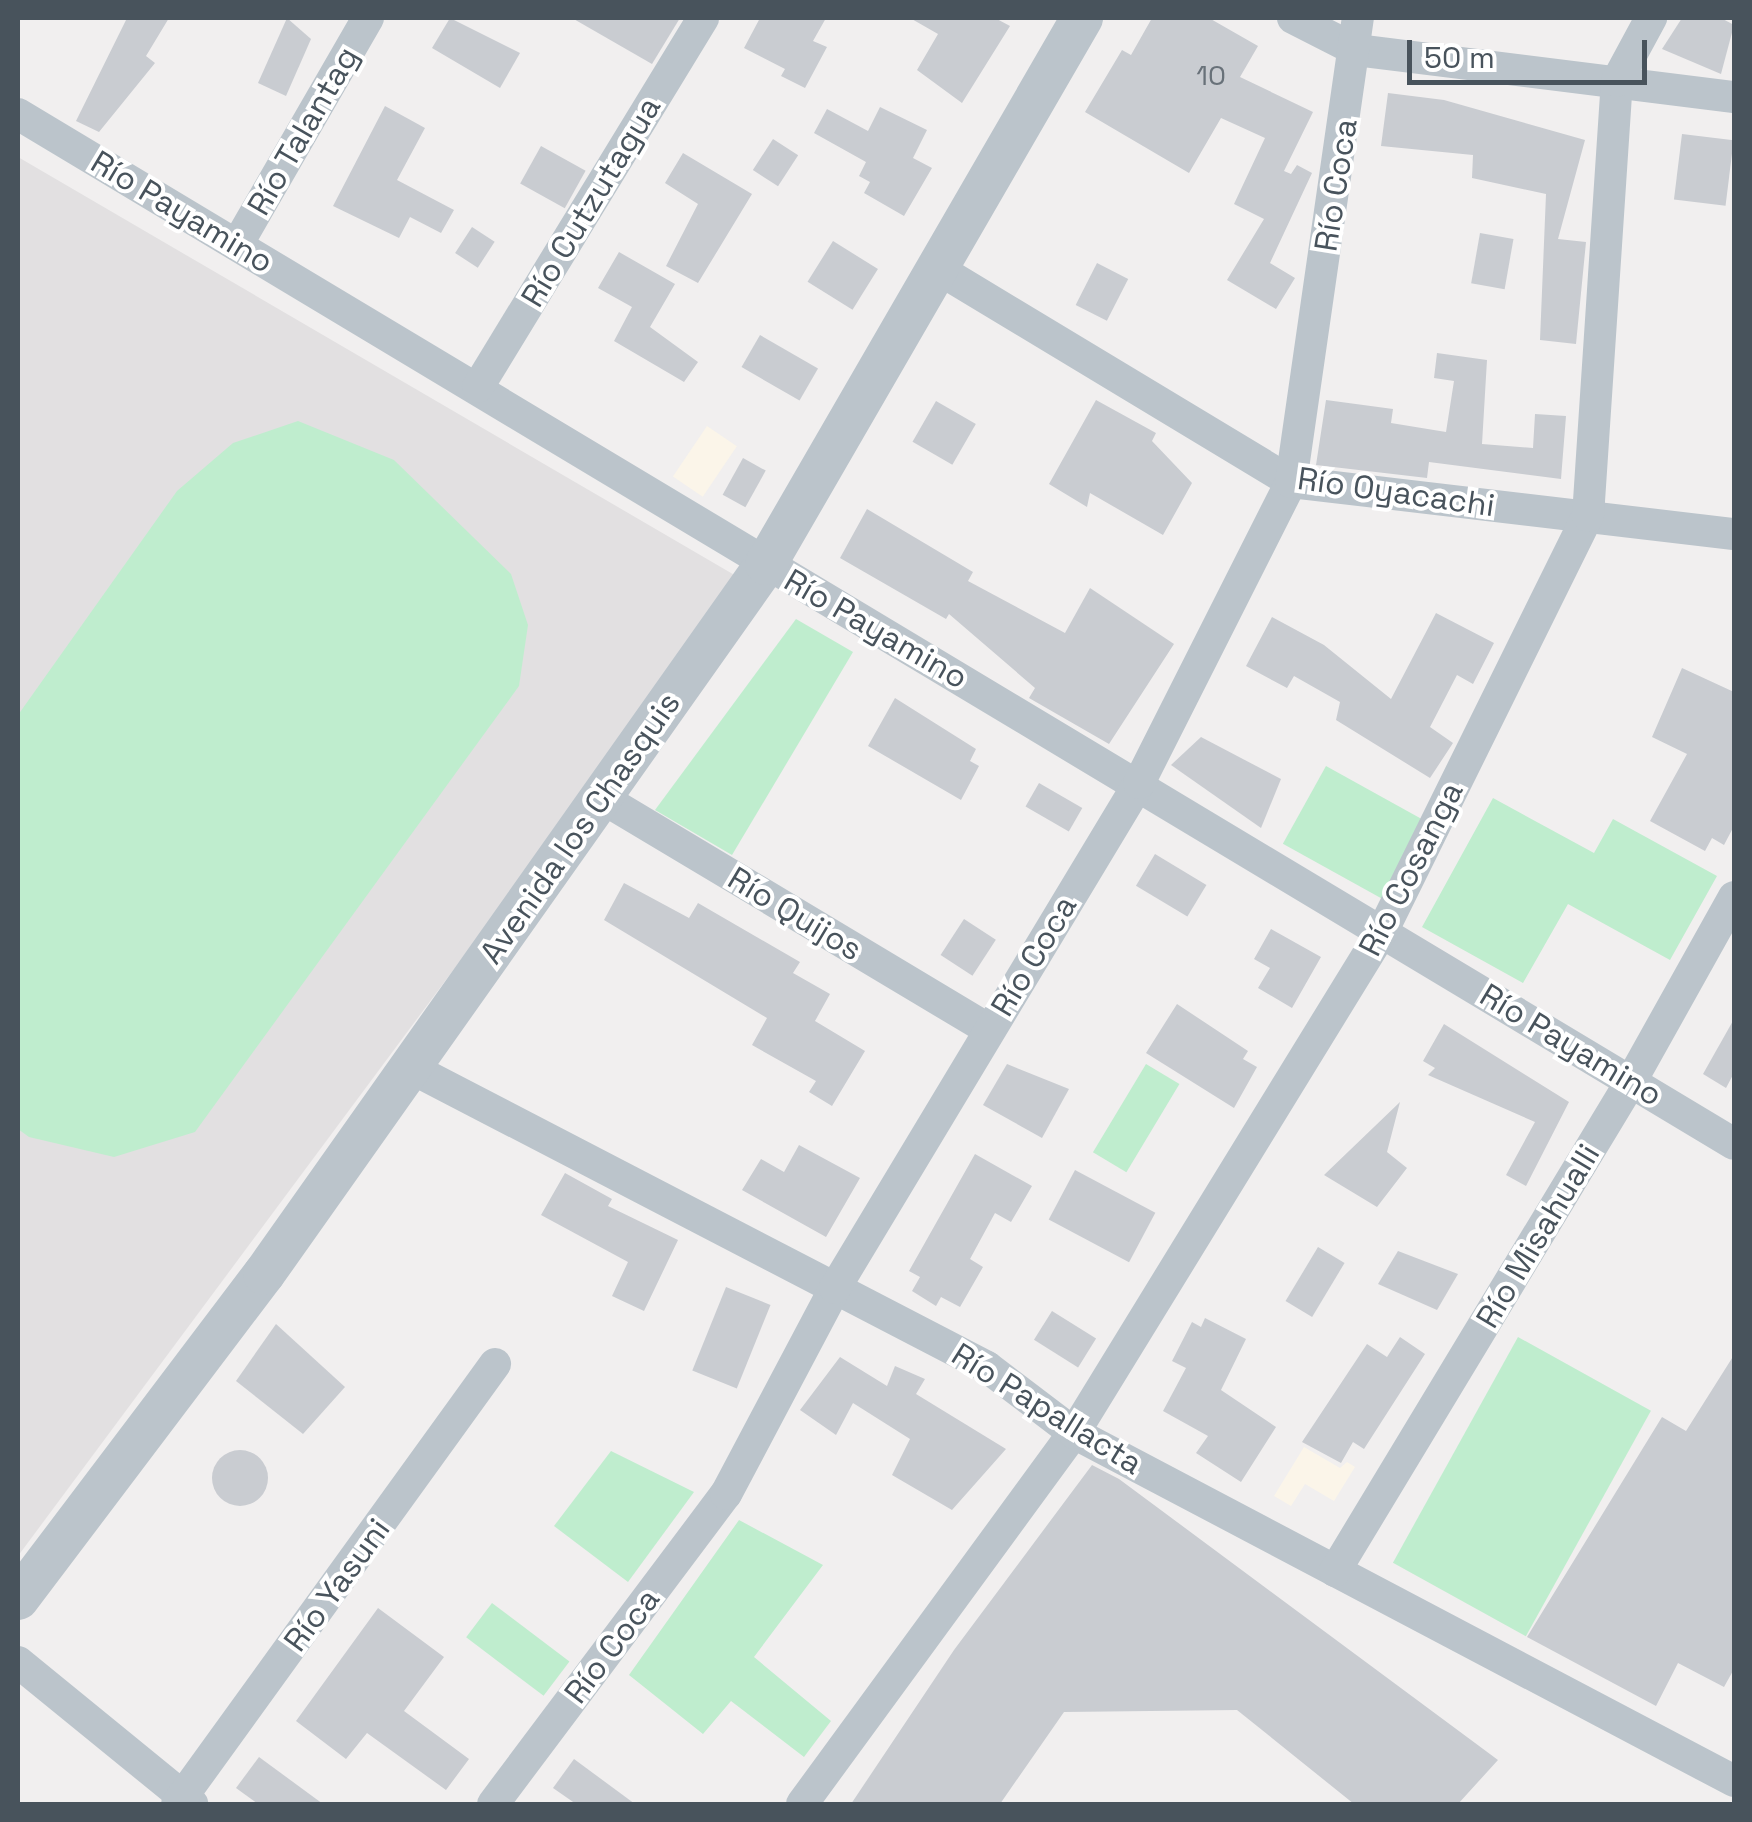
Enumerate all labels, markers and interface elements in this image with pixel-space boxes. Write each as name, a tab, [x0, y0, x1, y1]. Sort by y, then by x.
scale bar	[1412, 20, 1652, 82]
text: 50 m	[1424, 38, 1495, 77]
street label: Río Talantag	[239, 40, 367, 222]
house number: 10	[1196, 58, 1226, 92]
street label: Río Cutzutagua	[513, 90, 669, 314]
street label: Río Coca	[1307, 116, 1365, 254]
street label: Río Payamino	[84, 143, 280, 281]
street label: Río Oyacachi	[1295, 459, 1497, 525]
street label: Río Payamino	[777, 561, 975, 697]
street label: Avenida los Chasquis	[472, 685, 688, 971]
street label: Río Cosanga	[1351, 776, 1471, 962]
street label: Río Quijos	[721, 859, 869, 969]
street label: Río Coca	[983, 889, 1085, 1023]
street label: Río Payamino	[1473, 976, 1669, 1114]
street label: Río Misahualli	[1468, 1137, 1608, 1335]
street label: Río Papallacta	[945, 1335, 1149, 1483]
street label: Río Yasuni	[276, 1511, 398, 1659]
street label: Río Coca	[556, 1581, 668, 1711]

